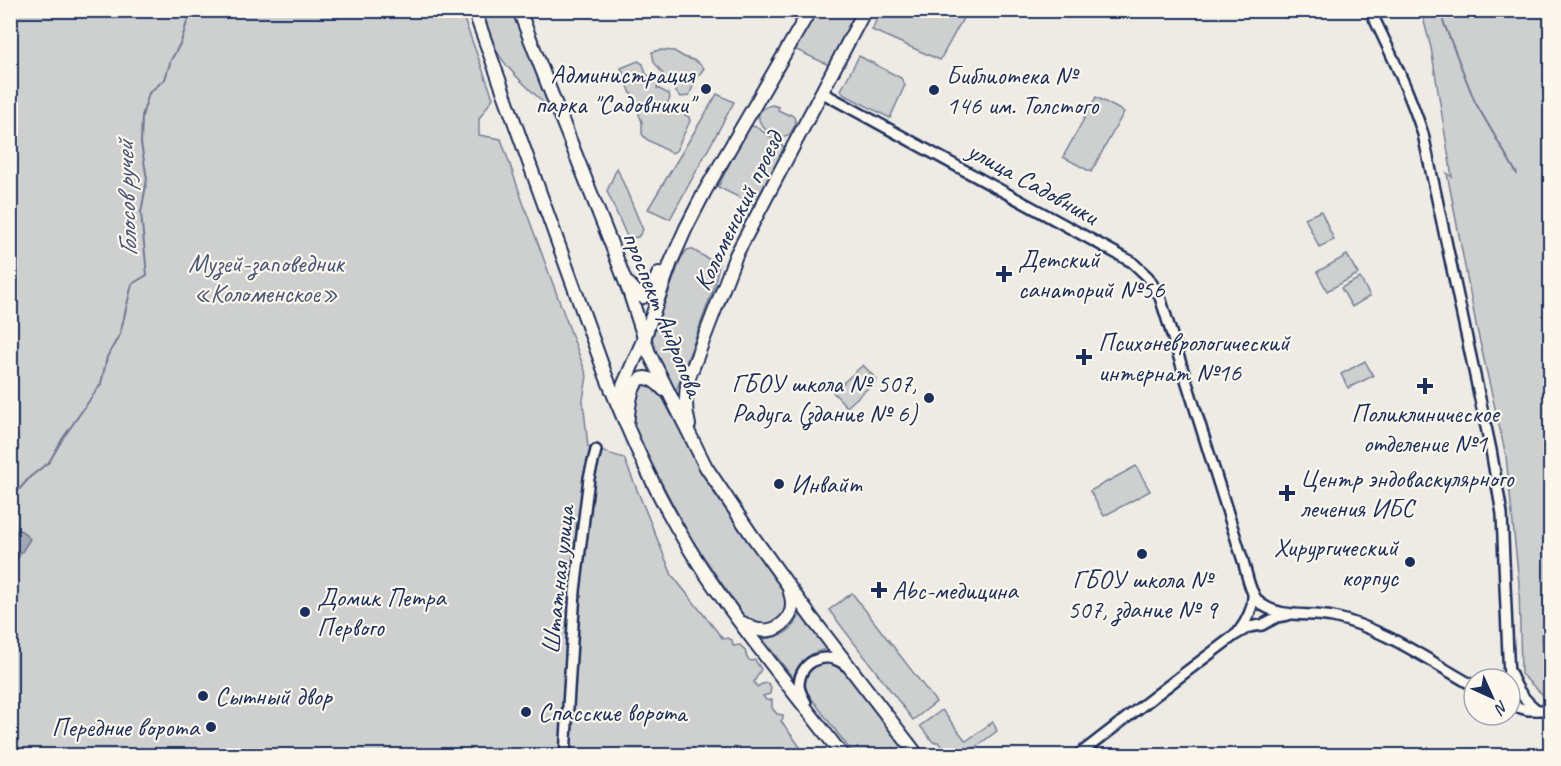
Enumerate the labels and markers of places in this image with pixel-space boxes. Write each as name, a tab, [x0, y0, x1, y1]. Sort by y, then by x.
place label: Администрация парка "Садовники"	[535, 58, 699, 121]
place label: Библиотека № 146 им. Толстого	[946, 59, 1100, 122]
marker: Администрация парка "Садовники"	[699, 82, 713, 96]
marker: Библиотека № 146 им. Толстого	[927, 83, 941, 97]
place label: Детский санаторий №56	[1018, 243, 1166, 306]
marker: Детский санаторий №56	[995, 265, 1013, 283]
place label: Психоневрологический интернат №16	[1098, 326, 1292, 389]
marker: Психоневрологический интернат №16	[1075, 348, 1093, 366]
place label: ГБОУ школа № 507, Радуга (здание № 6)	[732, 367, 918, 431]
marker: Поликлиническое отделение №1	[1416, 377, 1434, 395]
marker: ГБОУ школа № 507, Радуга (здание № 6)	[922, 391, 936, 405]
place label: Поликлиническое отделение №1	[1351, 397, 1501, 460]
place label: Центр эндоваскулярного лечения ИБС	[1300, 462, 1515, 525]
place label: Инвайт	[791, 468, 863, 501]
marker: Инвайт	[772, 477, 786, 491]
marker: Центр эндоваскулярного лечения ИБС	[1278, 484, 1296, 502]
place label: Хирургический корпус	[1274, 531, 1400, 594]
marker: ГБОУ школа № 507, здание № 9	[1135, 547, 1149, 561]
marker: Хирургический корпус	[1403, 555, 1417, 569]
place label: ГБОУ школа № 507, здание № 9	[1067, 563, 1219, 627]
place label: Abc-медицина	[892, 574, 1019, 607]
place label: Домик Петра Первого	[317, 581, 447, 644]
marker: Abc-медицина	[870, 581, 888, 599]
marker: Домик Петра Первого	[298, 605, 312, 619]
place label: Сытный двор	[215, 680, 334, 713]
marker: Сытный двор	[196, 689, 210, 703]
place label: Спасские ворота	[538, 696, 689, 729]
marker: Спасские ворота	[519, 705, 533, 719]
place label: Передние ворота	[52, 711, 201, 744]
marker: Передние ворота	[204, 720, 218, 734]

